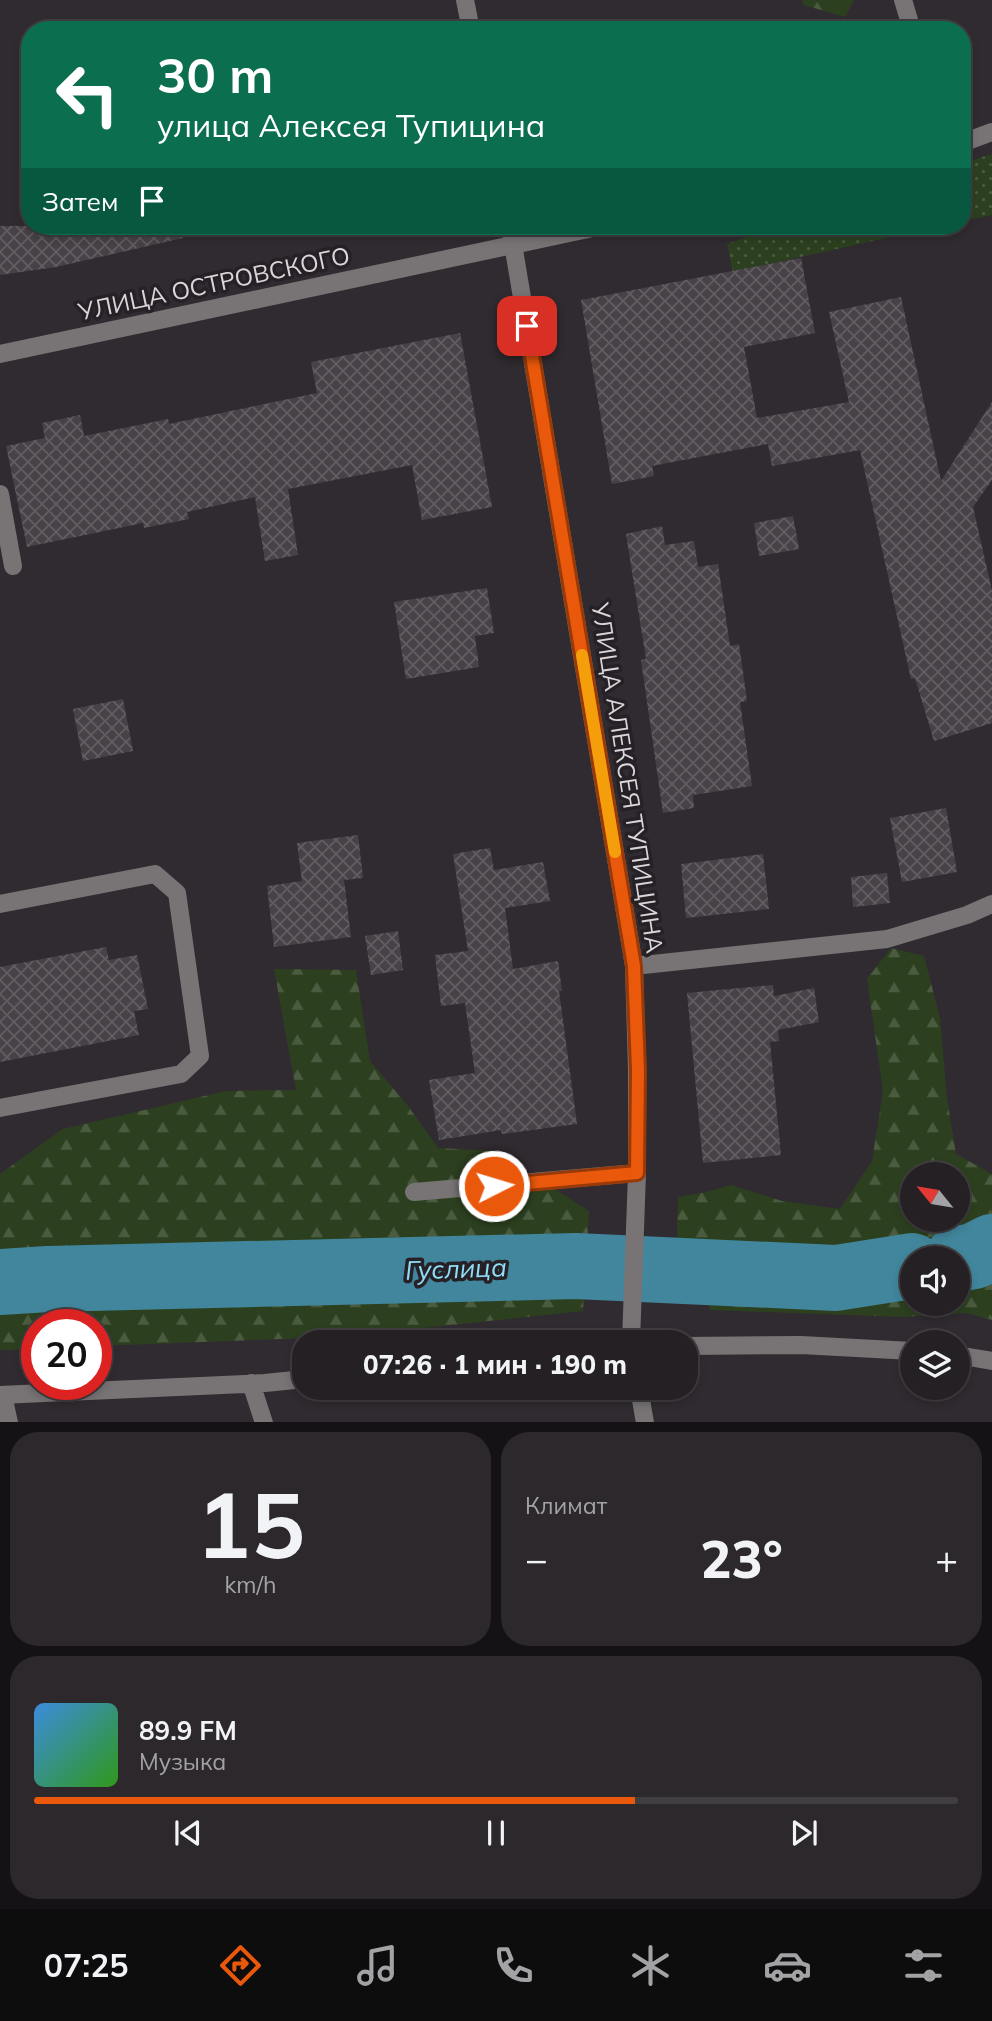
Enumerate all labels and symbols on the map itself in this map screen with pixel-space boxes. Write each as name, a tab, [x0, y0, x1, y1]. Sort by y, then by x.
street label: УЛИЦА ОСТРОВСКОГО	[74, 240, 352, 327]
pin	[497, 296, 557, 356]
street label: УЛИЦА АЛЕКСЕЯ ТУПИЦИНА	[585, 600, 671, 955]
position arrow	[457, 1149, 531, 1223]
north arrow	[900, 1162, 970, 1232]
water label: Гуслица	[405, 1250, 507, 1287]
speed limit sign: 20	[21, 1309, 112, 1400]

